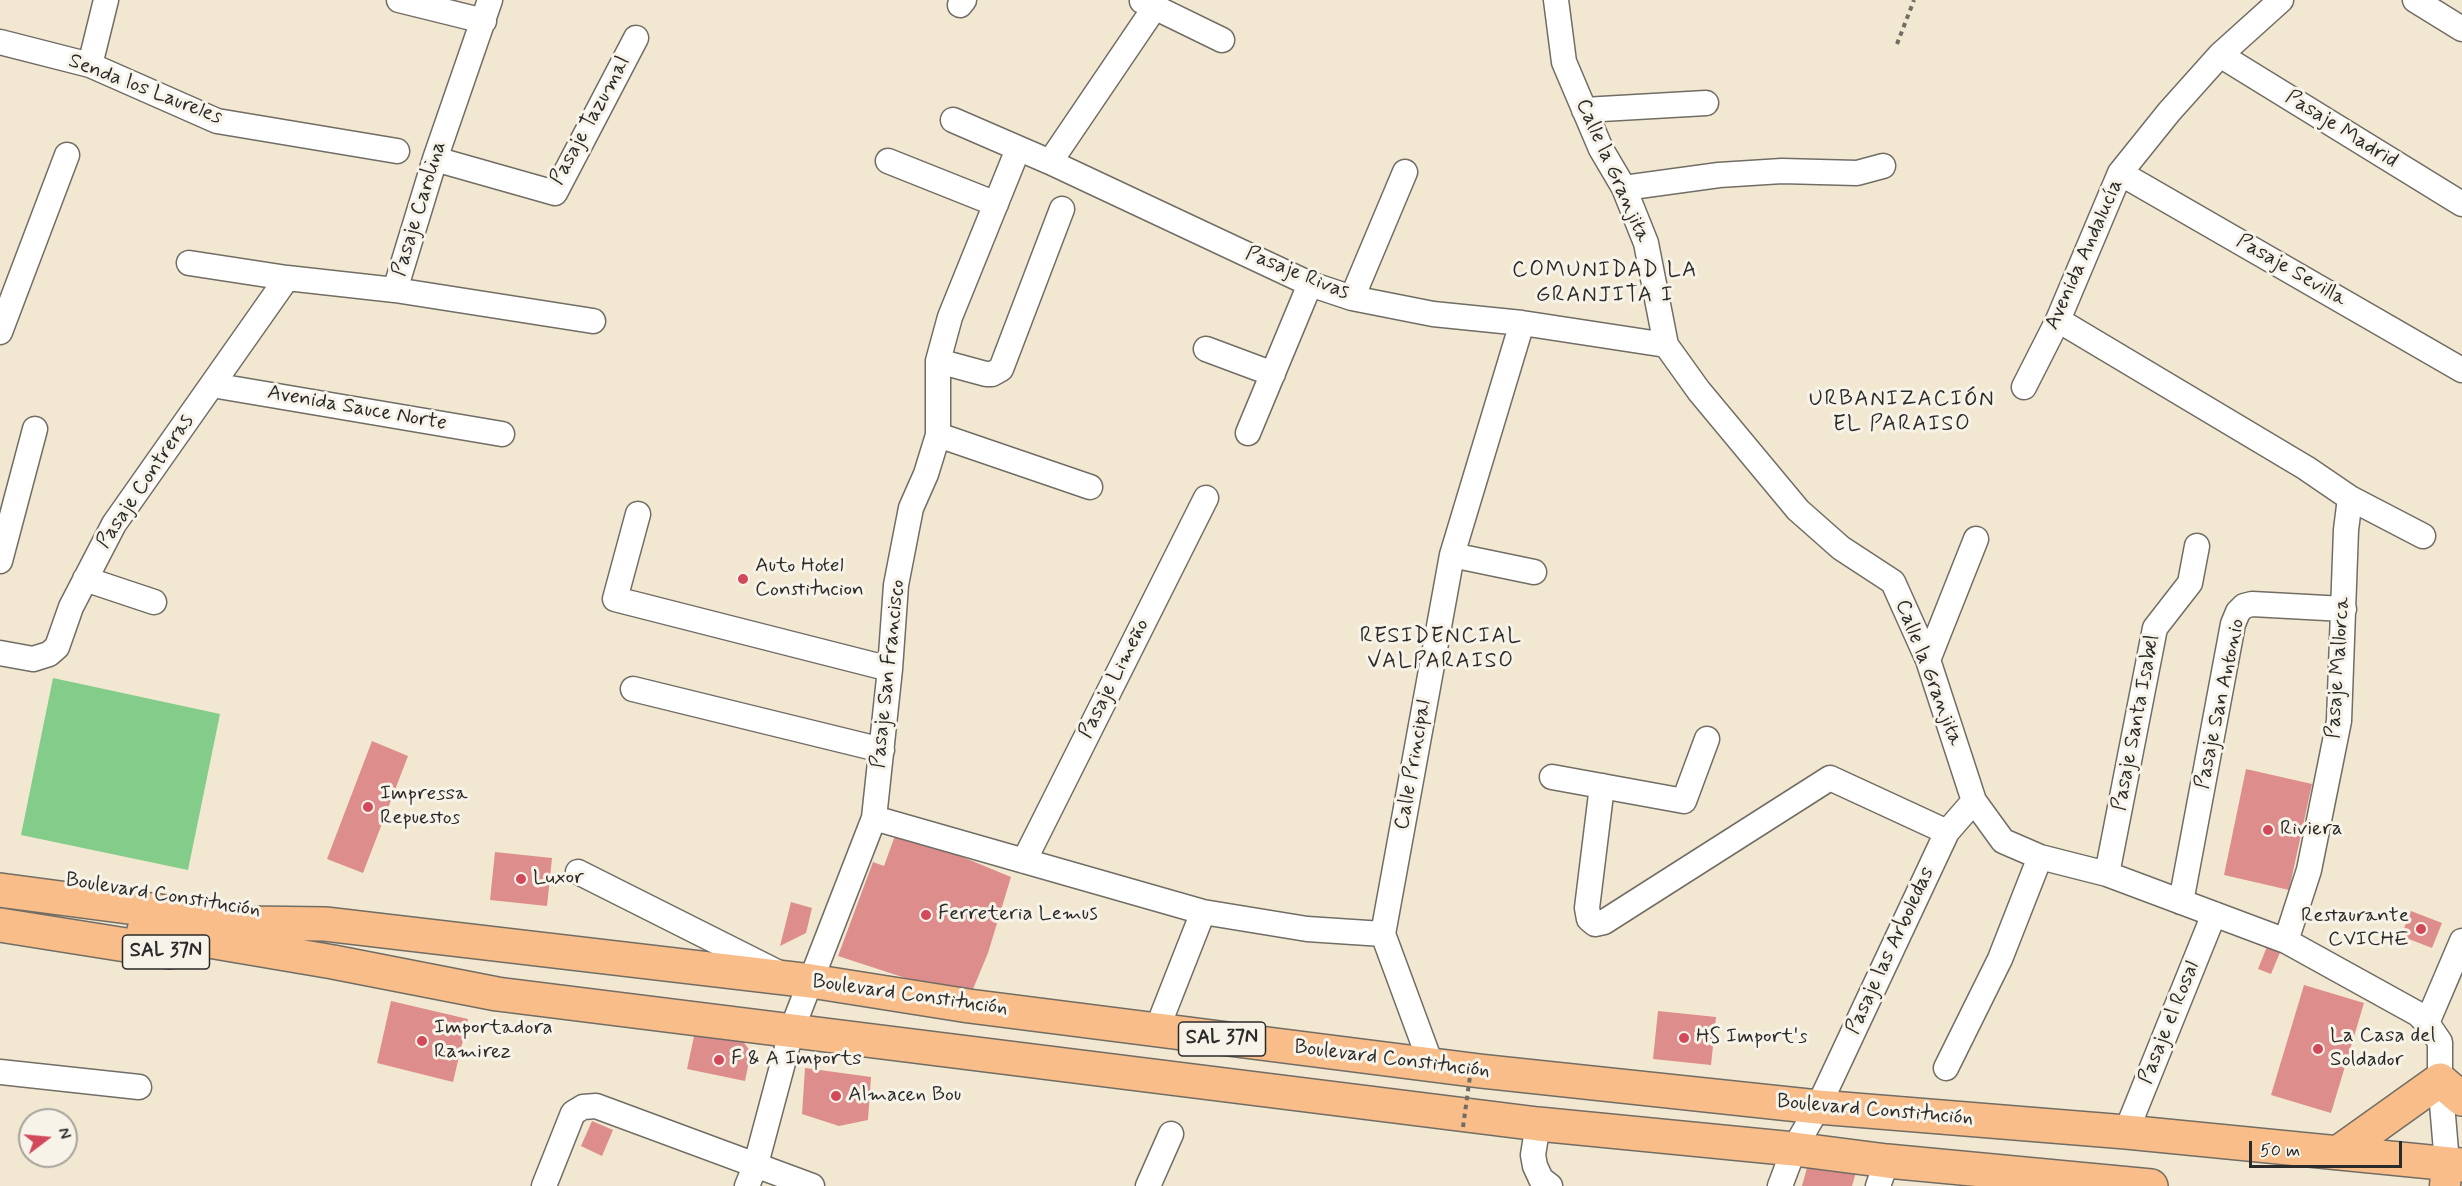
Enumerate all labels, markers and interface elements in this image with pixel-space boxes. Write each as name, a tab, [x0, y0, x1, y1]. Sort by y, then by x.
street label: Senda los Laureles	[65, 49, 225, 131]
street label: Pasaje Tazumal	[545, 52, 637, 190]
street label: Pasaje Madrid	[2280, 85, 2402, 175]
street label: Calle la Granjita	[1569, 95, 1655, 247]
street label: Pasaje Carolina	[387, 138, 453, 280]
street label: Avenida Andalucía	[2041, 176, 2129, 334]
street label: Pasaje Sevilla	[2231, 229, 2351, 313]
street label: Pasaje Rivas	[1242, 242, 1352, 306]
district label: COMUNIDAD LA GRANJITA I	[1515, 258, 1695, 310]
street label: Avenida Sauce Norte	[265, 381, 449, 437]
district label: URBANIZACIÓN EL PARAISO	[1813, 387, 1991, 439]
street label: Pasaje Contreras	[92, 410, 200, 554]
place label: Auto Hotel Constitucion	[755, 554, 864, 604]
marker: Auto Hotel Constitucion	[736, 572, 750, 586]
street label: Pasaje San Francisco	[867, 579, 911, 769]
street label: Calle la Granjita	[1889, 596, 1967, 750]
street label: Pasaje Mallorca	[2321, 596, 2357, 740]
street label: Pasaje Limeño	[1074, 615, 1156, 743]
street label: Pasaje San Antonio	[2191, 616, 2251, 792]
district label: RESIDENCIAL VALPARAISO	[1361, 624, 1521, 676]
street label: Pasaje Santa Isabel	[2108, 633, 2166, 813]
street label: Calle Principal	[1390, 698, 1438, 832]
place label: Impressa Repuestos	[380, 782, 467, 832]
marker: Impressa Repuestos	[361, 800, 375, 814]
place label: Riviera	[2280, 817, 2343, 843]
marker: Riviera	[2261, 823, 2275, 837]
street label: Pasaje las Arboledas	[1841, 863, 1941, 1039]
place label: Luxor	[533, 866, 584, 892]
street label: Boulevard Constitución	[64, 868, 262, 924]
marker: Luxor	[514, 872, 528, 886]
place label: Ferreteria Lemus	[938, 902, 1098, 928]
place label: Restaurante CVICHE	[2301, 904, 2409, 954]
marker: Ferreteria Lemus	[919, 908, 933, 922]
marker: Restaurante CVICHE	[2414, 922, 2428, 936]
road number: SAL 37N	[122, 935, 210, 969]
street label: Pasaje el Rosal	[2134, 958, 2206, 1088]
street label: Boulevard Constitución	[811, 970, 1009, 1022]
place label: Importadora Ramirez	[434, 1016, 553, 1066]
road number: SAL 37N	[1178, 1022, 1266, 1056]
place label: La Casa del Soldador	[2330, 1024, 2436, 1074]
place label: HS Import's	[1696, 1025, 1808, 1051]
marker: HS Import's	[1677, 1031, 1691, 1045]
marker: Importadora Ramirez	[415, 1034, 429, 1048]
street label: Boulevard Constitución	[1293, 1035, 1491, 1085]
marker: La Casa del Soldador	[2311, 1042, 2325, 1056]
place label: F & A Imports	[731, 1047, 862, 1073]
marker: F & A Imports	[712, 1053, 726, 1067]
place label: Almacen Bou	[848, 1083, 961, 1109]
marker: Almacen Bou	[829, 1089, 843, 1103]
street label: Boulevard Constitución	[1776, 1090, 1974, 1132]
north arrow	[18, 1108, 78, 1168]
text: N	[52, 1125, 75, 1141]
scale bar	[2252, 1129, 2405, 1167]
text: 50 m	[2260, 1139, 2300, 1163]

